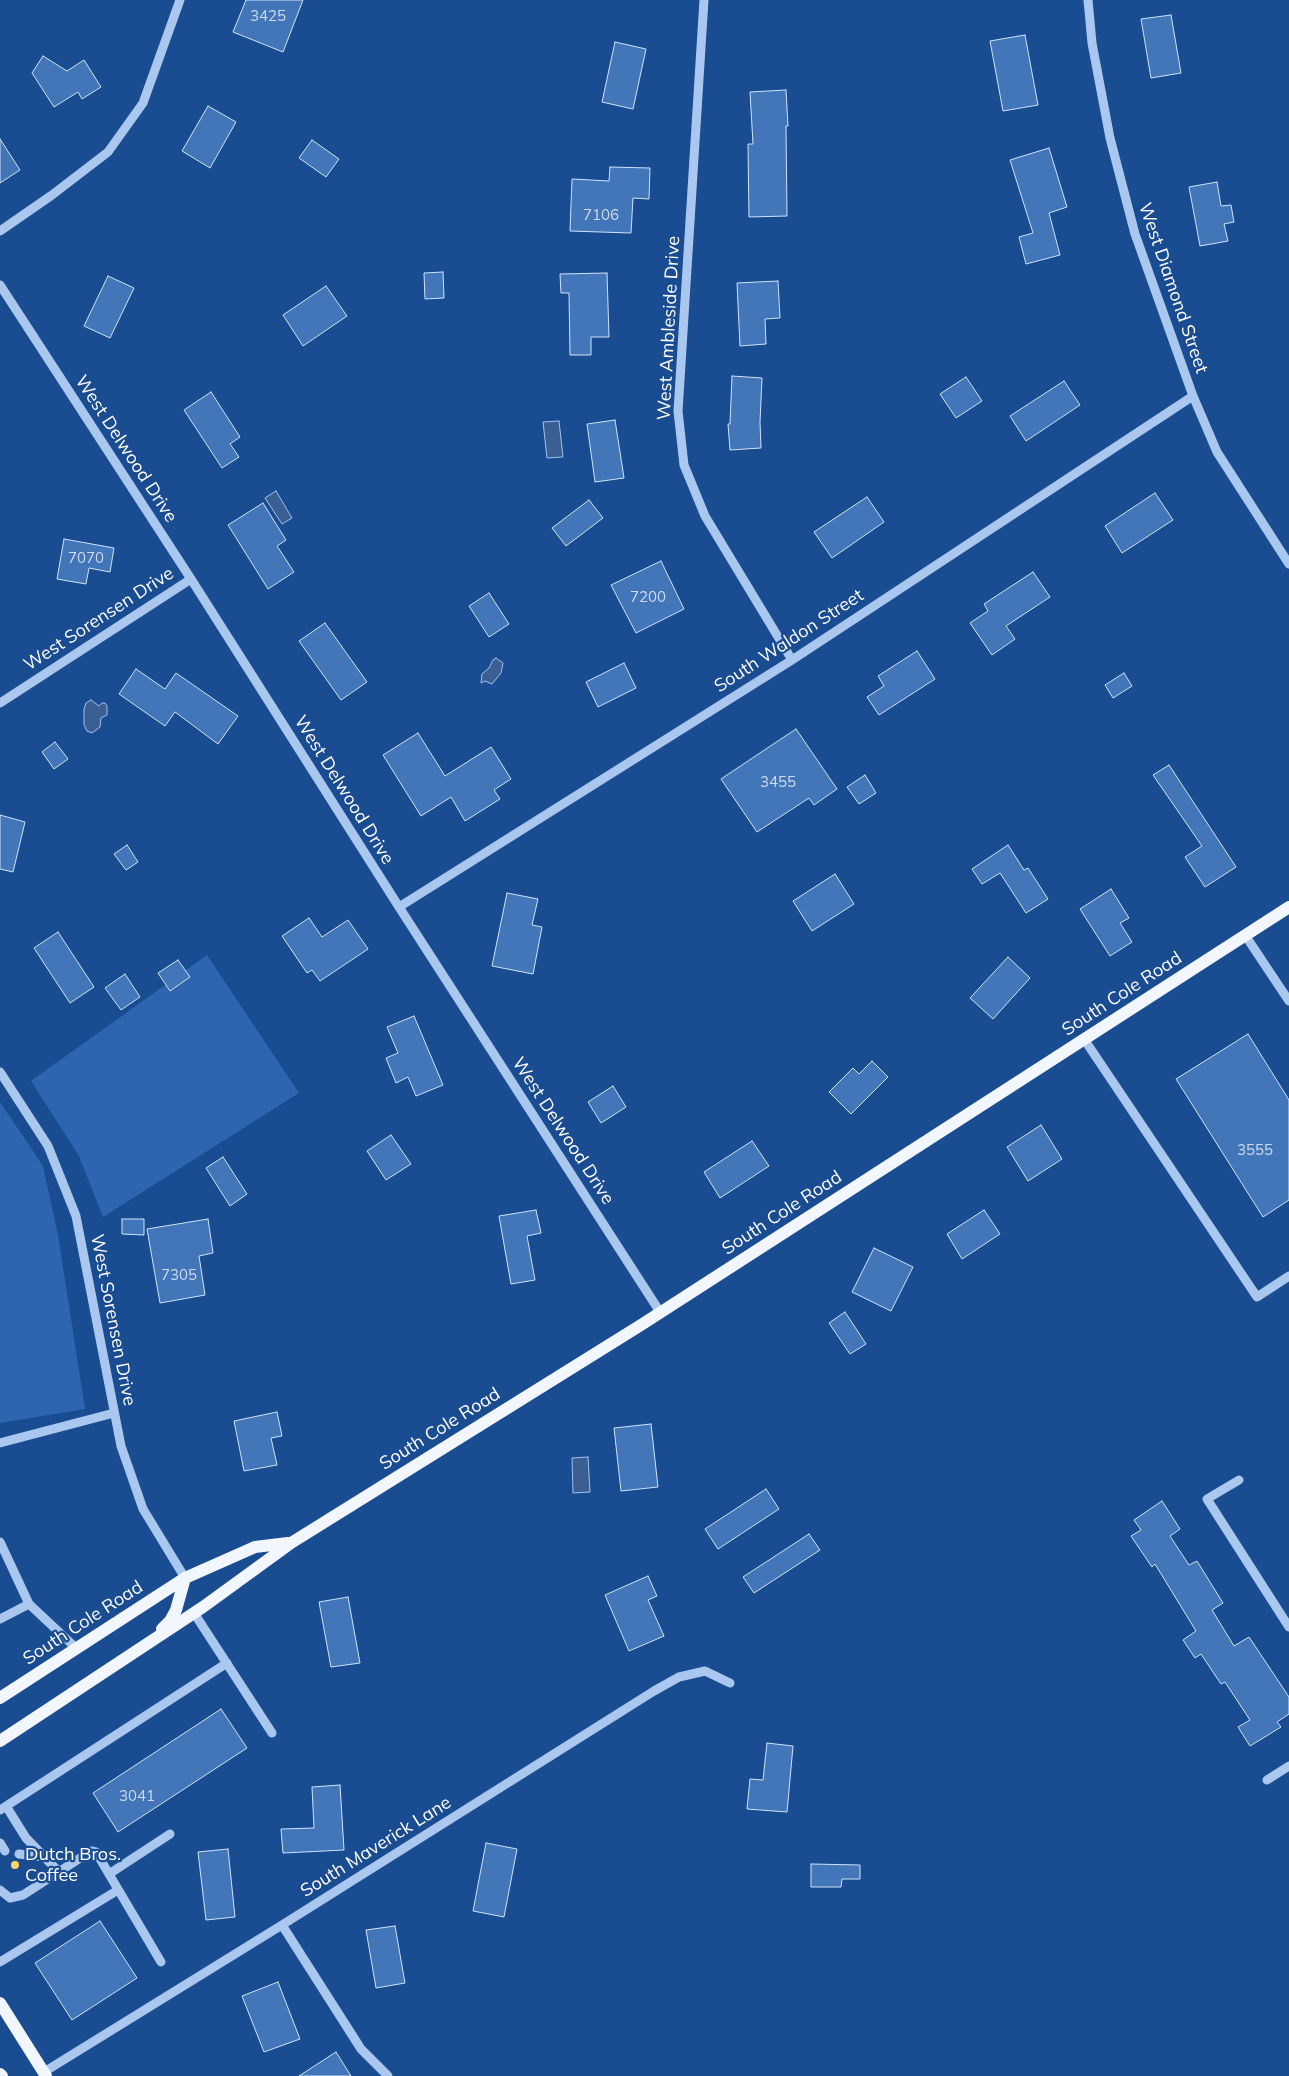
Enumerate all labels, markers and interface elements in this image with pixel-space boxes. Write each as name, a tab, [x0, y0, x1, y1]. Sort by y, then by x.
house number: 3425	[250, 7, 286, 25]
street label: West Diamond Street	[1134, 200, 1212, 376]
house number: 7106	[583, 206, 619, 224]
street label: West Ambleside Drive	[653, 235, 685, 421]
street label: West Delwood Drive	[70, 371, 182, 527]
house number: 7070	[68, 549, 104, 567]
street label: West Sorensen Drive	[20, 562, 178, 676]
street label: South Waldon Street	[710, 585, 868, 697]
house number: 7200	[630, 588, 666, 606]
street label: West Delwood Drive	[289, 712, 399, 868]
house number: 3455	[760, 773, 796, 791]
street label: South Cole Road	[1058, 947, 1186, 1041]
street label: West Delwood Drive	[507, 1053, 619, 1209]
house number: 3555	[1237, 1141, 1273, 1159]
street label: South Cole Road	[718, 1166, 846, 1260]
street label: West Sorensen Drive	[86, 1232, 140, 1408]
house number: 7305	[161, 1266, 197, 1284]
street label: South Cole Road	[376, 1383, 504, 1475]
street label: South Cole Road	[19, 1576, 147, 1670]
house number: 3041	[119, 1787, 155, 1805]
street label: South Maverick Lane	[297, 1792, 455, 1902]
place label: Dutch Bros. Coffee	[25, 1844, 121, 1886]
marker: Dutch Bros. Coffee	[9, 1859, 21, 1871]

